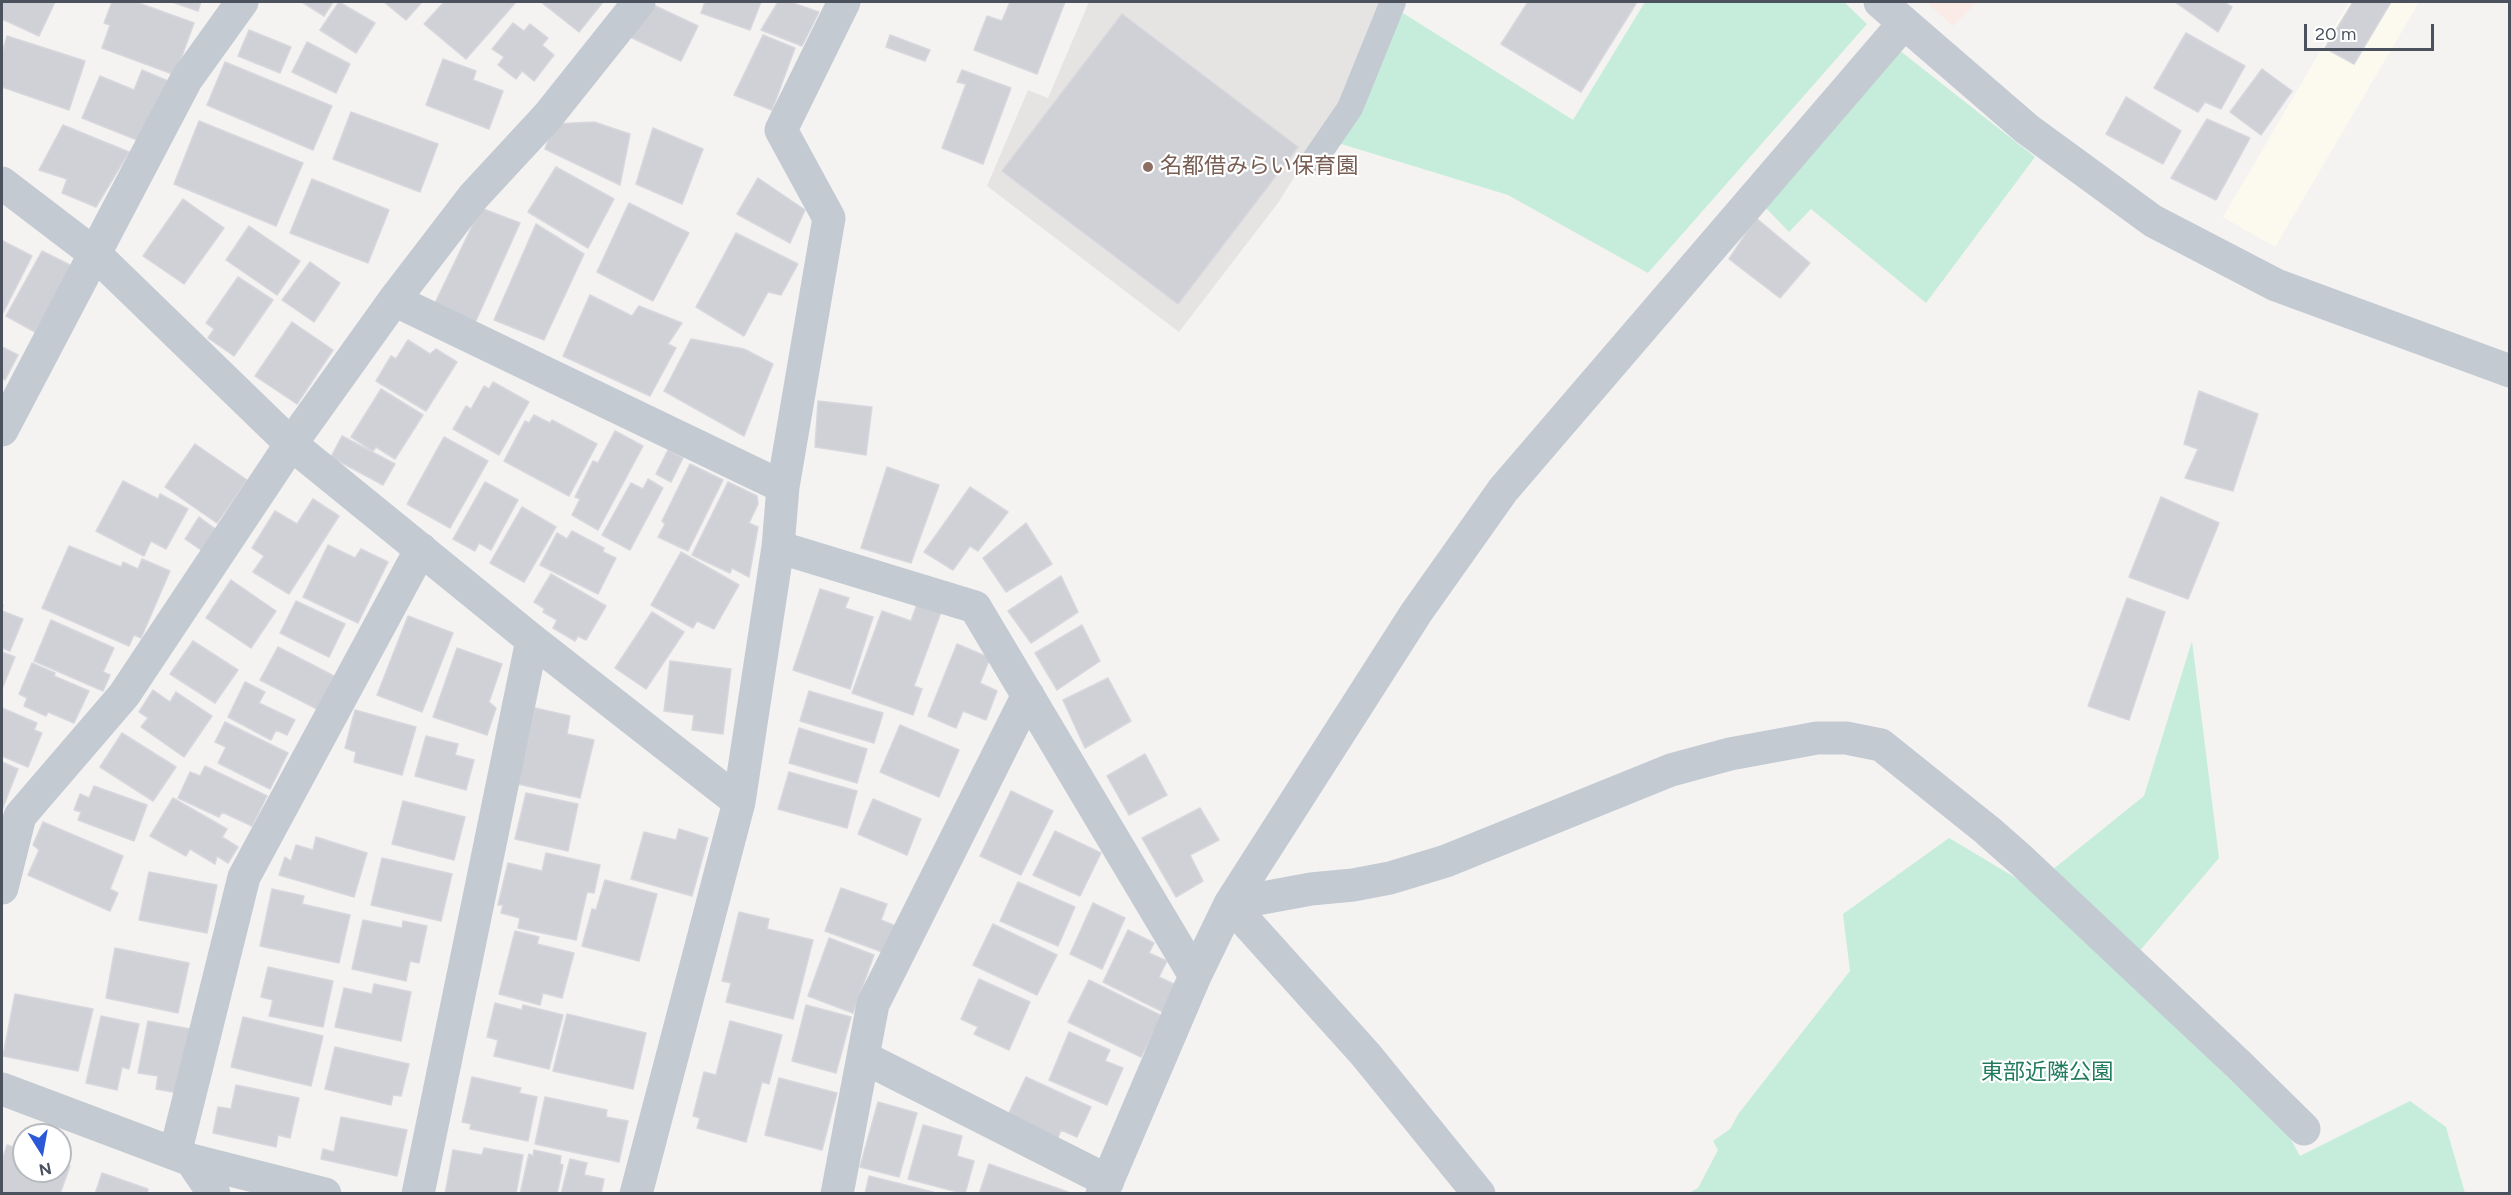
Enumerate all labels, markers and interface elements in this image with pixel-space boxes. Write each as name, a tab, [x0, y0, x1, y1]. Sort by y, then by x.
scale bar	[2307, 12, 2438, 50]
text: 20 m	[2315, 23, 2356, 45]
place label: 名都借みらい保育園	[1160, 154, 1358, 180]
marker: 名都借みらい保育園	[1141, 160, 1155, 174]
park label: 東部近隣公園	[1981, 1060, 2113, 1086]
north arrow	[12, 1123, 72, 1183]
text: N	[37, 1159, 53, 1180]

